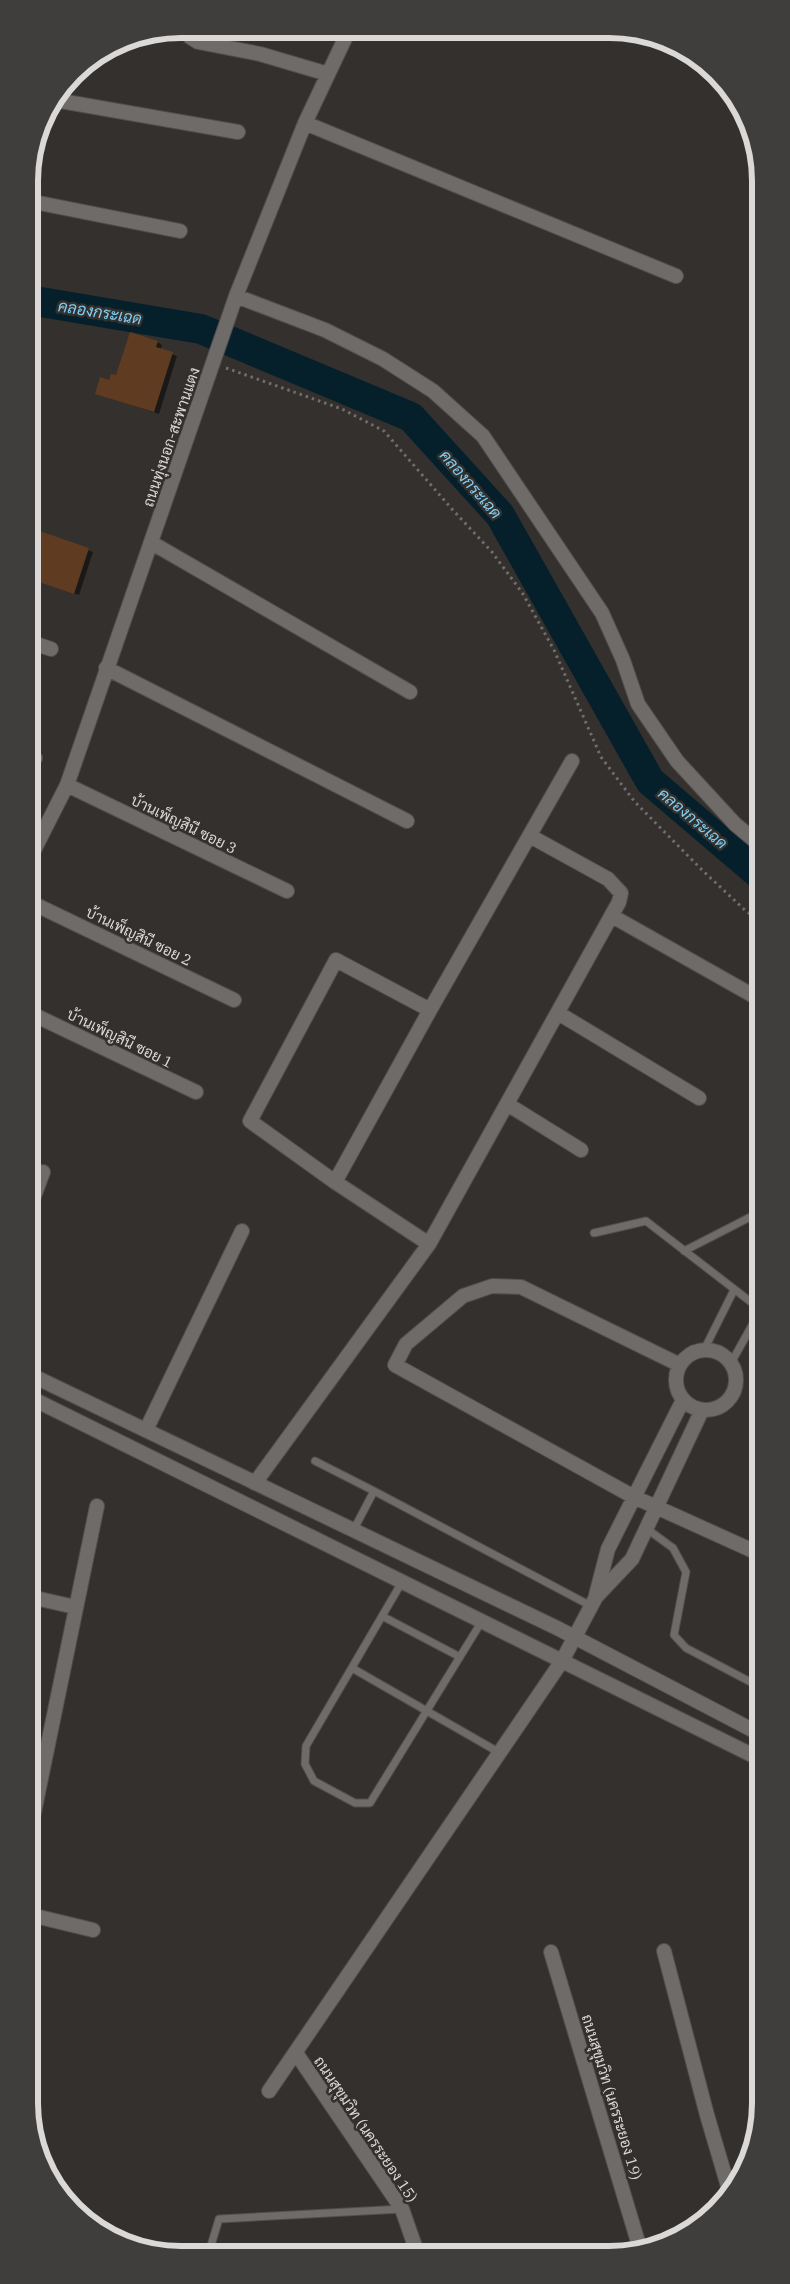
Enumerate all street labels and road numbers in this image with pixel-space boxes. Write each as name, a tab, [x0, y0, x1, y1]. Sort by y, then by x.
street label: ถนนทุ่งนอก-สะพานแตง	[138, 365, 206, 510]
street label: บ้านเพ็ญสินี ซอย 3	[128, 789, 240, 858]
street label: บ้านเพ็ญสินี ซอย 2	[83, 901, 195, 970]
street label: บ้านเพ็ญสินี ซอย 1	[64, 1003, 176, 1072]
street label: ถนนสุขุมวิท (นครระยอง 19)	[576, 2012, 646, 2183]
street label: ถนนสุขุมวิท (นครระยอง 15)	[308, 2052, 422, 2207]

